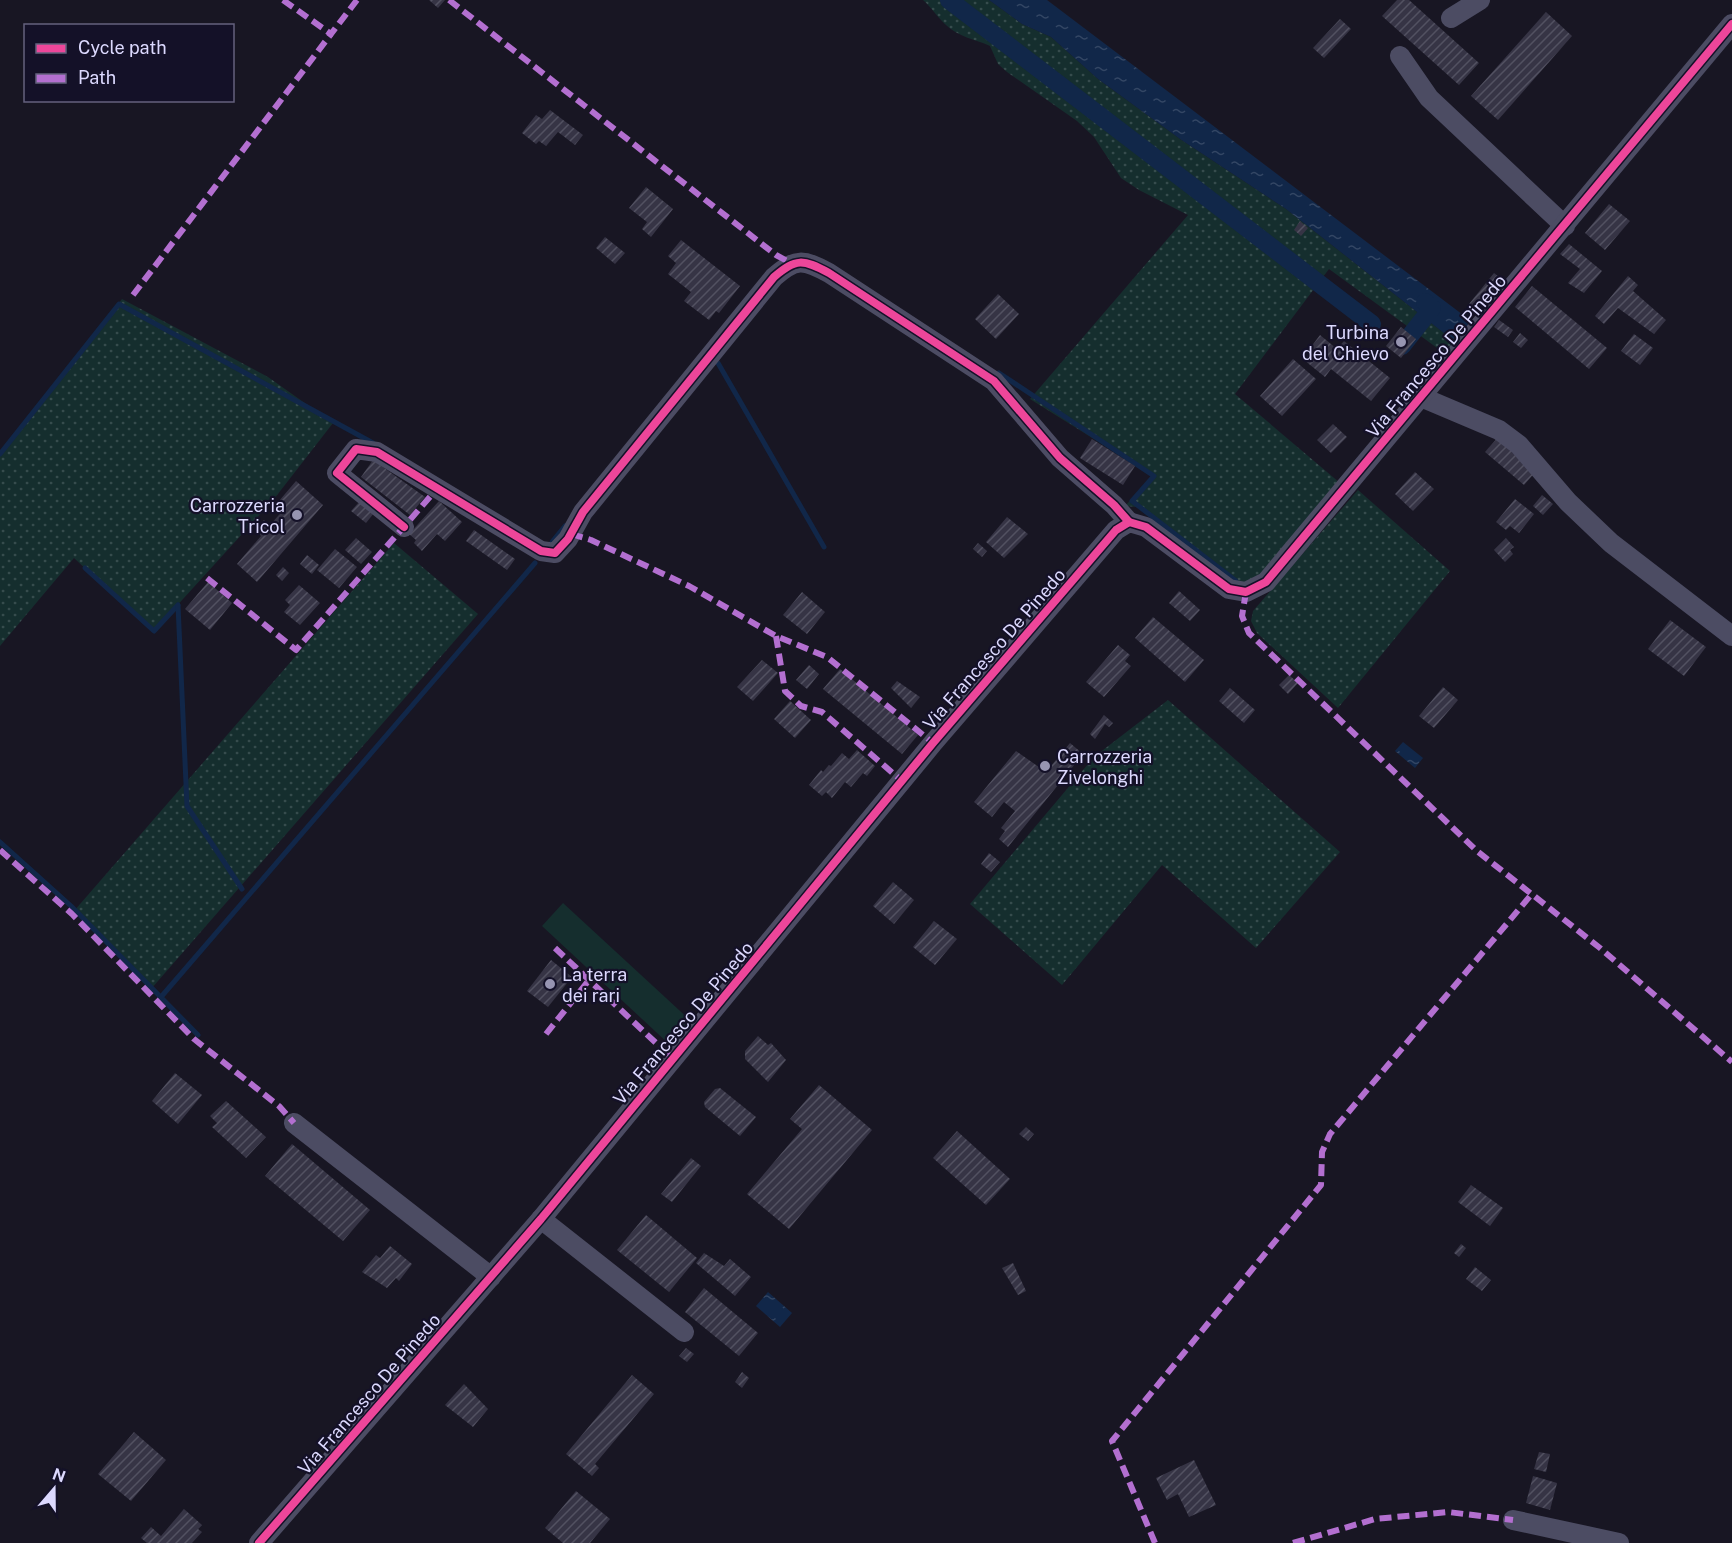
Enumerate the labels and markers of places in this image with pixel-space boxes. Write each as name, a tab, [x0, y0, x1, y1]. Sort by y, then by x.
place label: Turbina del Chievo	[1302, 322, 1389, 364]
marker: Turbina del Chievo	[1394, 335, 1408, 349]
place label: Carrozzeria Tricol	[190, 495, 285, 537]
marker: Carrozzeria Tricol	[290, 508, 304, 522]
place label: Carrozzeria Zivelonghi	[1057, 746, 1152, 788]
marker: Carrozzeria Zivelonghi	[1038, 759, 1052, 773]
place label: La terra dei rari	[562, 964, 627, 1006]
marker: La terra dei rari	[543, 977, 557, 991]

